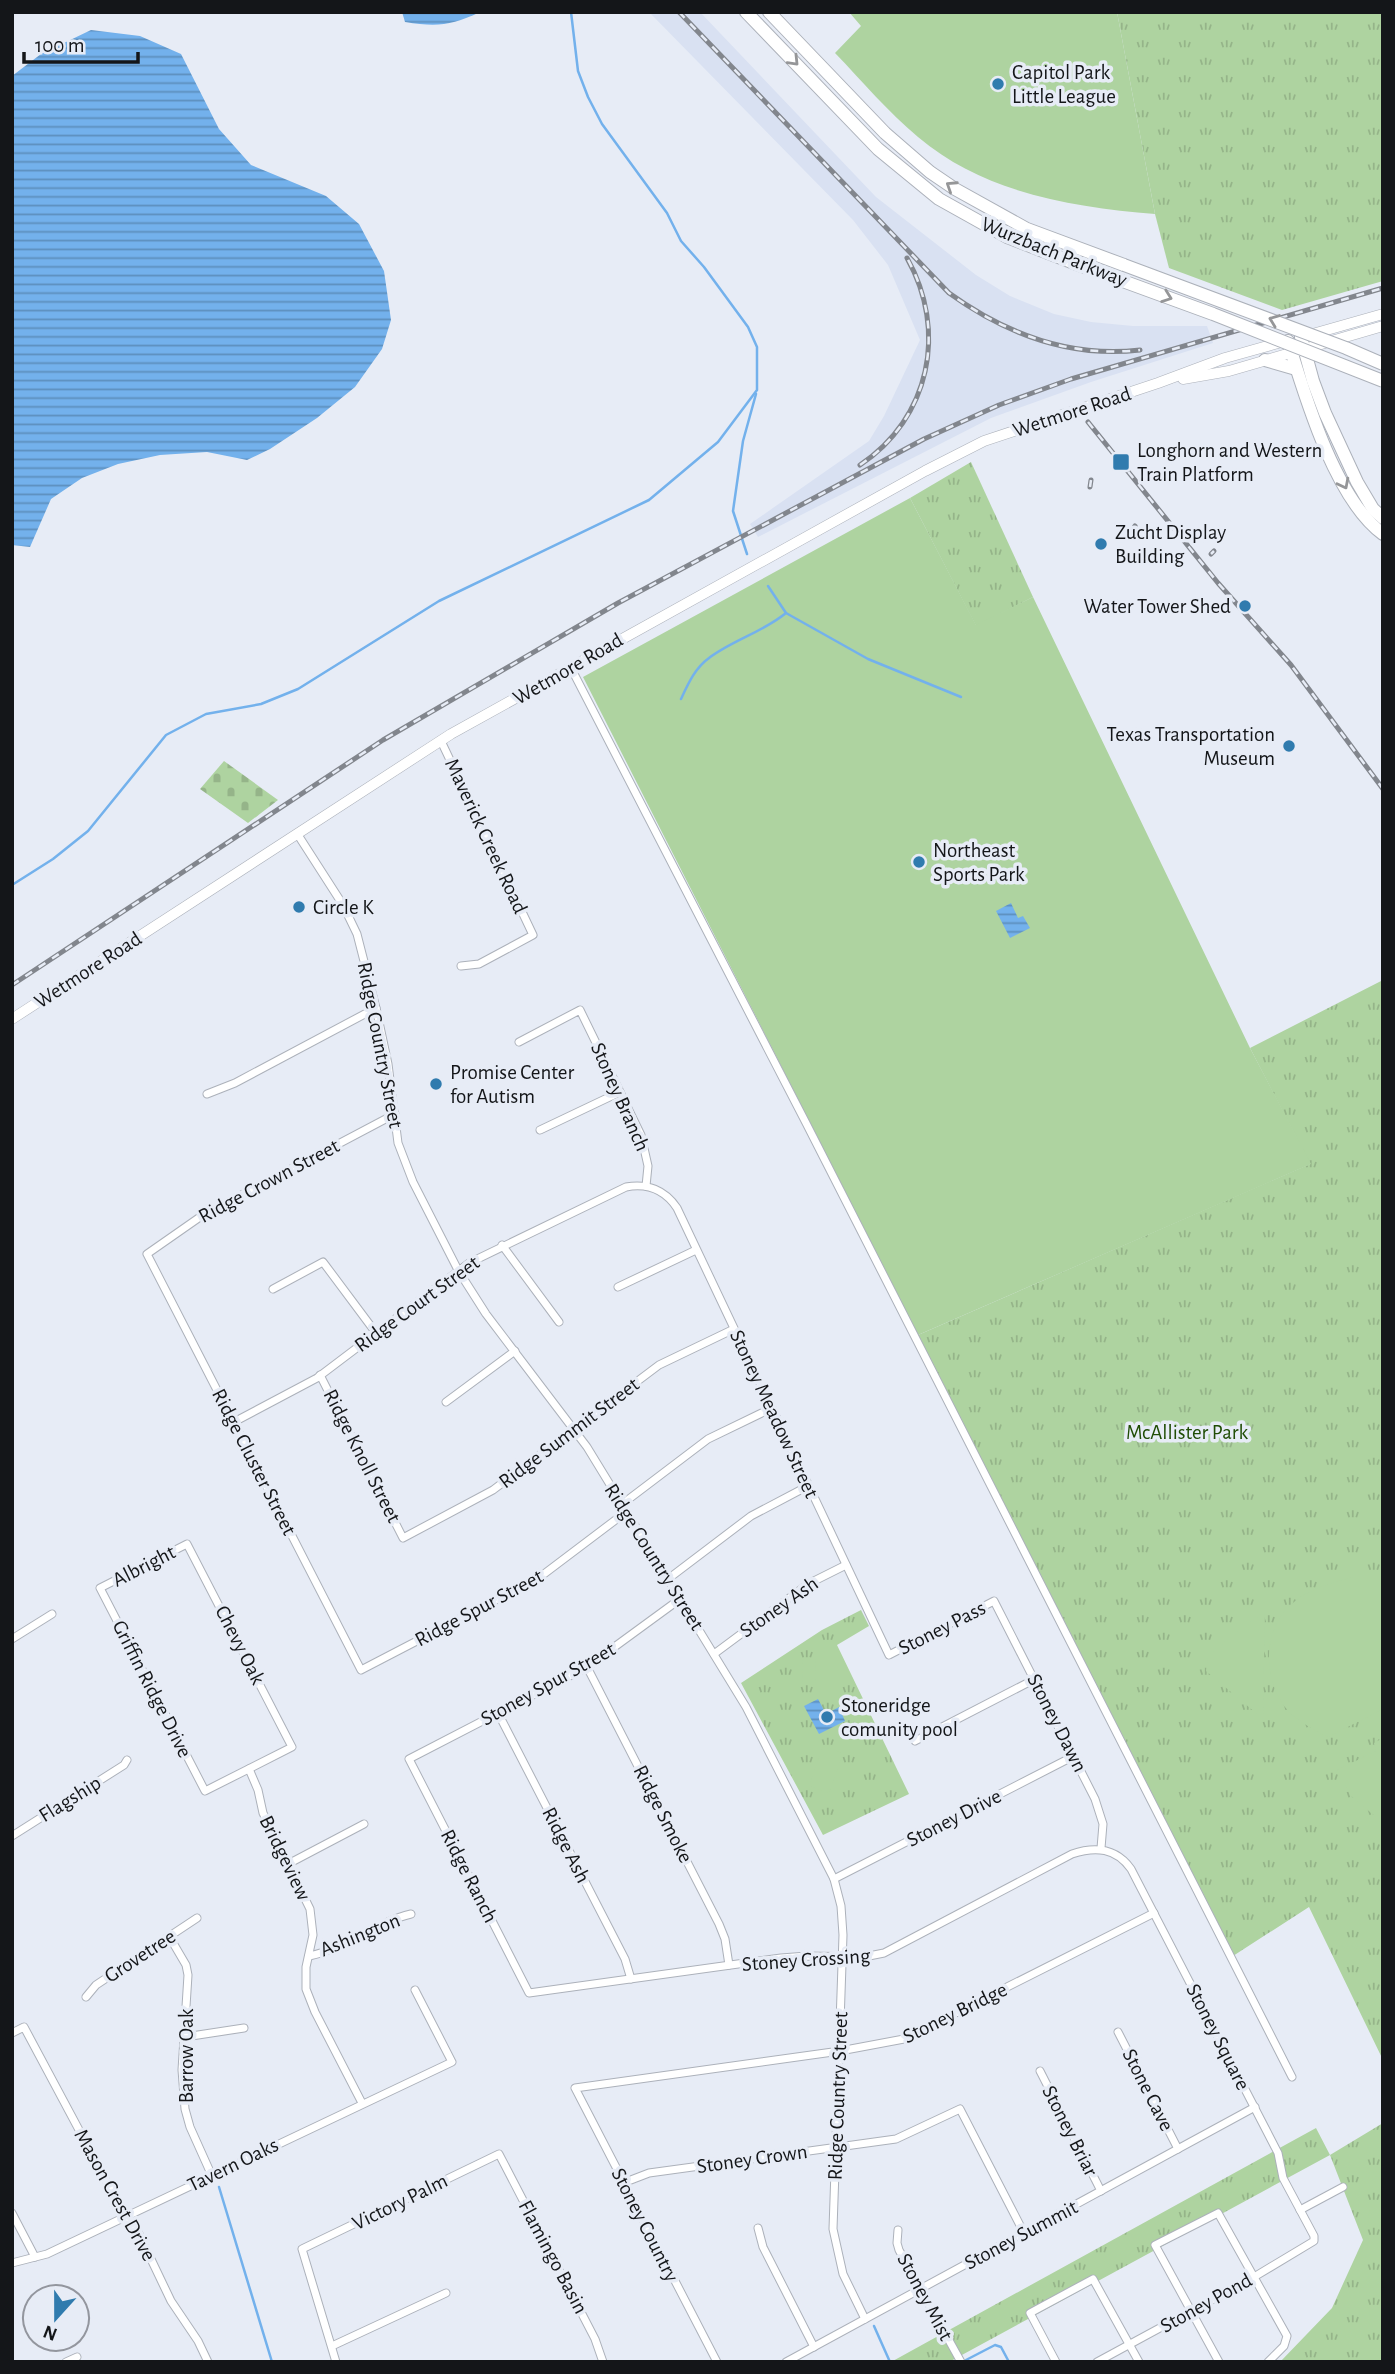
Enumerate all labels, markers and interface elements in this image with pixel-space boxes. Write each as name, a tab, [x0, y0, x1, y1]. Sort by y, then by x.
scale bar	[24, 21, 138, 65]
text: 100 m	[35, 35, 85, 56]
one-way arrow	[785, 53, 798, 66]
place label: Capitol Park Little League	[1012, 62, 1116, 107]
marker: Capitol Park Little League	[990, 76, 1006, 92]
one-way arrow	[946, 182, 959, 195]
street label: Wurzbach Parkway	[978, 213, 1130, 291]
one-way arrow	[1160, 289, 1172, 303]
one-way arrow	[1268, 315, 1280, 329]
street label: Wetmore Road	[1010, 383, 1134, 441]
place label: Longhorn and Western Train Platform	[1137, 440, 1322, 485]
marker: Longhorn and Western Train Platform	[1111, 452, 1131, 472]
one-way arrow	[1335, 476, 1349, 489]
place label: Zucht Display Building	[1115, 522, 1226, 567]
marker: Zucht Display Building	[1093, 536, 1109, 552]
place label: Water Tower Shed	[1083, 596, 1231, 617]
marker: Water Tower Shed	[1237, 598, 1253, 614]
street label: Wetmore Road	[510, 629, 627, 709]
place label: Texas Transportation Museum	[1106, 724, 1275, 769]
marker: Texas Transportation Museum	[1281, 738, 1297, 754]
street label: Maverick Creek Road	[441, 755, 531, 917]
place label: Northeast Sports Park	[933, 840, 1025, 885]
marker: Northeast Sports Park	[911, 854, 927, 870]
place label: Circle K	[313, 897, 374, 918]
marker: Circle K	[291, 899, 307, 915]
street label: Wetmore Road	[31, 928, 145, 1012]
street label: Ridge Country Street	[354, 960, 406, 1130]
street label: Stoney Branch	[587, 1040, 653, 1154]
place label: Promise Center for Autism	[450, 1062, 574, 1107]
marker: Promise Center for Autism	[428, 1076, 444, 1092]
street label: Ridge Crown Street	[195, 1135, 343, 1227]
street label: Ridge Court Street	[351, 1252, 484, 1356]
street label: Stoney Meadow Street	[726, 1327, 822, 1502]
street label: Ridge Summit Street	[495, 1373, 643, 1492]
street label: Ridge Cluster Street	[208, 1385, 300, 1539]
street label: Ridge Knoll Street	[319, 1386, 405, 1526]
park label: McAllister Park	[1126, 1422, 1249, 1443]
street label: Ridge Country Street	[600, 1480, 708, 1634]
street label: Albright	[109, 1541, 179, 1591]
street label: Ridge Spur Street	[411, 1565, 547, 1651]
street label: Stoney Ash	[736, 1573, 822, 1641]
street label: Stoney Pass	[895, 1597, 989, 1659]
street label: Chevy Oak	[211, 1602, 269, 1688]
street label: Griffin Ridge Drive	[108, 1617, 196, 1761]
street label: Stoney Spur Street	[477, 1638, 619, 1730]
street label: Stoney Dawn	[1023, 1670, 1091, 1776]
place label: Stoneridge comunity pool	[841, 1695, 958, 1740]
marker: Stoneridge comunity pool	[819, 1709, 835, 1725]
street label: Ridge Smoke	[629, 1762, 697, 1866]
street label: Flagship	[35, 1772, 105, 1826]
street label: Stoney Drive	[903, 1785, 1005, 1851]
street label: Ridge Ash	[538, 1804, 594, 1886]
street label: Bridgeview	[256, 1812, 314, 1904]
street label: Ridge Ranch	[437, 1826, 501, 1926]
street label: Ashington	[317, 1909, 403, 1961]
street label: Grovetree	[101, 1925, 179, 1987]
street label: Stoney Crossing	[741, 1945, 872, 1975]
street label: Stoney Bridge	[900, 1979, 1010, 2047]
street label: Stoney Square	[1182, 1980, 1254, 2094]
street label: Barrow Oak	[176, 2008, 197, 2103]
street label: Ridge Country Street	[825, 2011, 851, 2181]
street label: Stone Cave	[1118, 2046, 1178, 2134]
street label: Stoney Briar	[1038, 2082, 1102, 2180]
street label: Mason Crest Drive	[70, 2126, 160, 2264]
street label: Tavern Oaks	[184, 2134, 282, 2196]
street label: Stoney Crown	[695, 2141, 809, 2177]
street label: Stoney Country	[607, 2165, 683, 2285]
street label: Victory Palm	[349, 2170, 451, 2234]
street label: Stoney Summit	[961, 2196, 1081, 2274]
street label: Flamingo Basin	[514, 2197, 592, 2317]
street label: Stoney Mist	[893, 2250, 957, 2344]
street label: Stoney Pond	[1157, 2269, 1255, 2337]
north arrow	[21, 2283, 91, 2353]
text: N	[41, 2321, 60, 2344]

